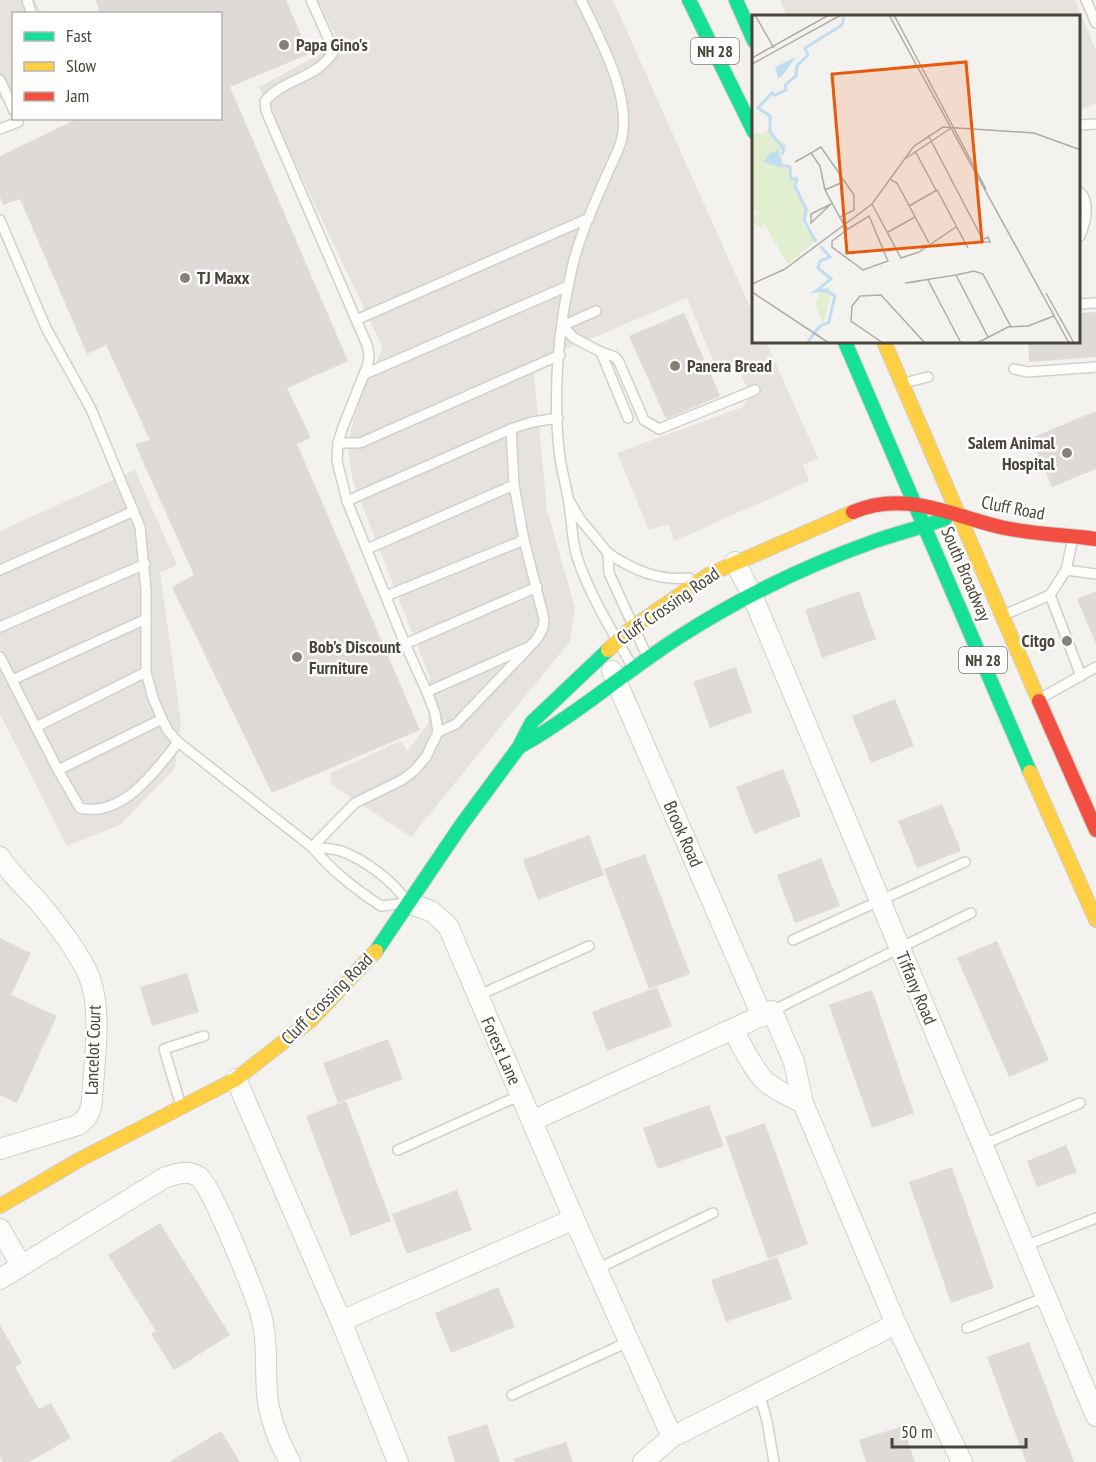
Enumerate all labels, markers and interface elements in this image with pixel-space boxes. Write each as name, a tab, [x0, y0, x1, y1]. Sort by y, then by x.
legend	[12, 12, 222, 120]
inset map	[752, 15, 1081, 344]
text: Fast	[66, 24, 92, 47]
place label: Papa Gino's	[296, 33, 368, 56]
marker: Papa Gino's	[277, 38, 291, 52]
road number: NH 28	[691, 38, 739, 64]
text: Slow	[66, 54, 97, 77]
text: Jam	[65, 84, 89, 107]
place label: TJ Maxx	[197, 266, 250, 289]
marker: TJ Maxx	[178, 271, 192, 285]
place label: Panera Bread	[687, 354, 772, 377]
marker: Panera Bread	[668, 359, 682, 373]
place label: Salem Animal Hospital	[968, 431, 1056, 475]
marker: Salem Animal Hospital	[1060, 446, 1074, 460]
street label: Cluff Road	[979, 490, 1047, 525]
street label: South Broadway	[936, 523, 997, 625]
street label: Cluff Crossing Road	[612, 562, 724, 650]
place label: Citgo	[1022, 629, 1055, 652]
marker: Citgo	[1060, 634, 1074, 648]
place label: Bob's Discount Furniture	[309, 635, 402, 679]
road number: NH 28	[959, 647, 1007, 673]
marker: Bob's Discount Furniture	[290, 650, 304, 664]
street label: Brook Road	[659, 797, 708, 870]
street label: Cluff Crossing Road	[276, 948, 377, 1049]
street label: Tiffany Road	[891, 948, 942, 1028]
street label: Lancelot Court	[79, 1004, 106, 1095]
street label: Forest Lane	[476, 1013, 527, 1088]
scale bar	[892, 1411, 1026, 1449]
text: 50 m	[901, 1420, 933, 1443]

